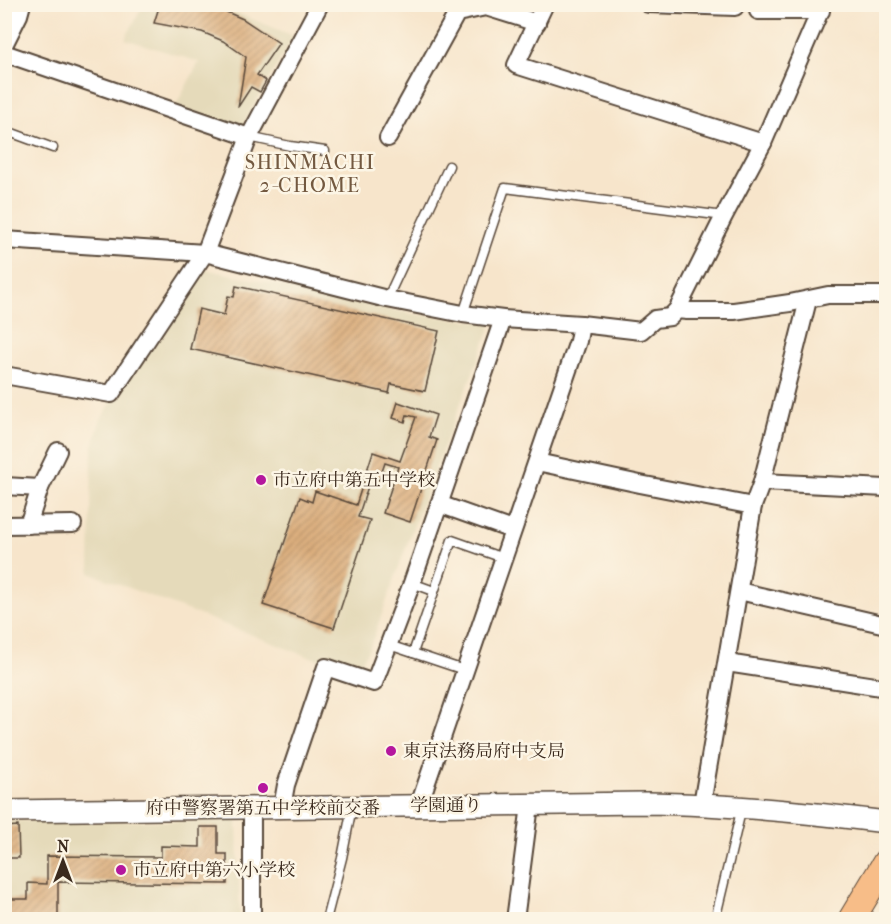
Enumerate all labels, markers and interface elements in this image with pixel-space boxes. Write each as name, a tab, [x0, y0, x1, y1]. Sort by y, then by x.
district label: SHINMACHI 2-CHOME	[245, 151, 375, 197]
place label: 市立府中第五中学校	[273, 470, 435, 491]
marker: 市立府中第五中学校	[254, 473, 268, 487]
place label: 東京法務局府中支局	[403, 741, 565, 762]
marker: 東京法務局府中支局	[384, 744, 398, 758]
marker: 府中警察署第五中学校前交番	[256, 781, 270, 795]
street label: 学園通り	[410, 795, 482, 816]
place label: 府中警察署第五中学校前交番	[146, 798, 380, 819]
north arrow	[33, 831, 93, 891]
text: N	[57, 837, 70, 856]
place label: 市立府中第六小学校	[133, 860, 295, 881]
marker: 市立府中第六小学校	[114, 863, 128, 877]

